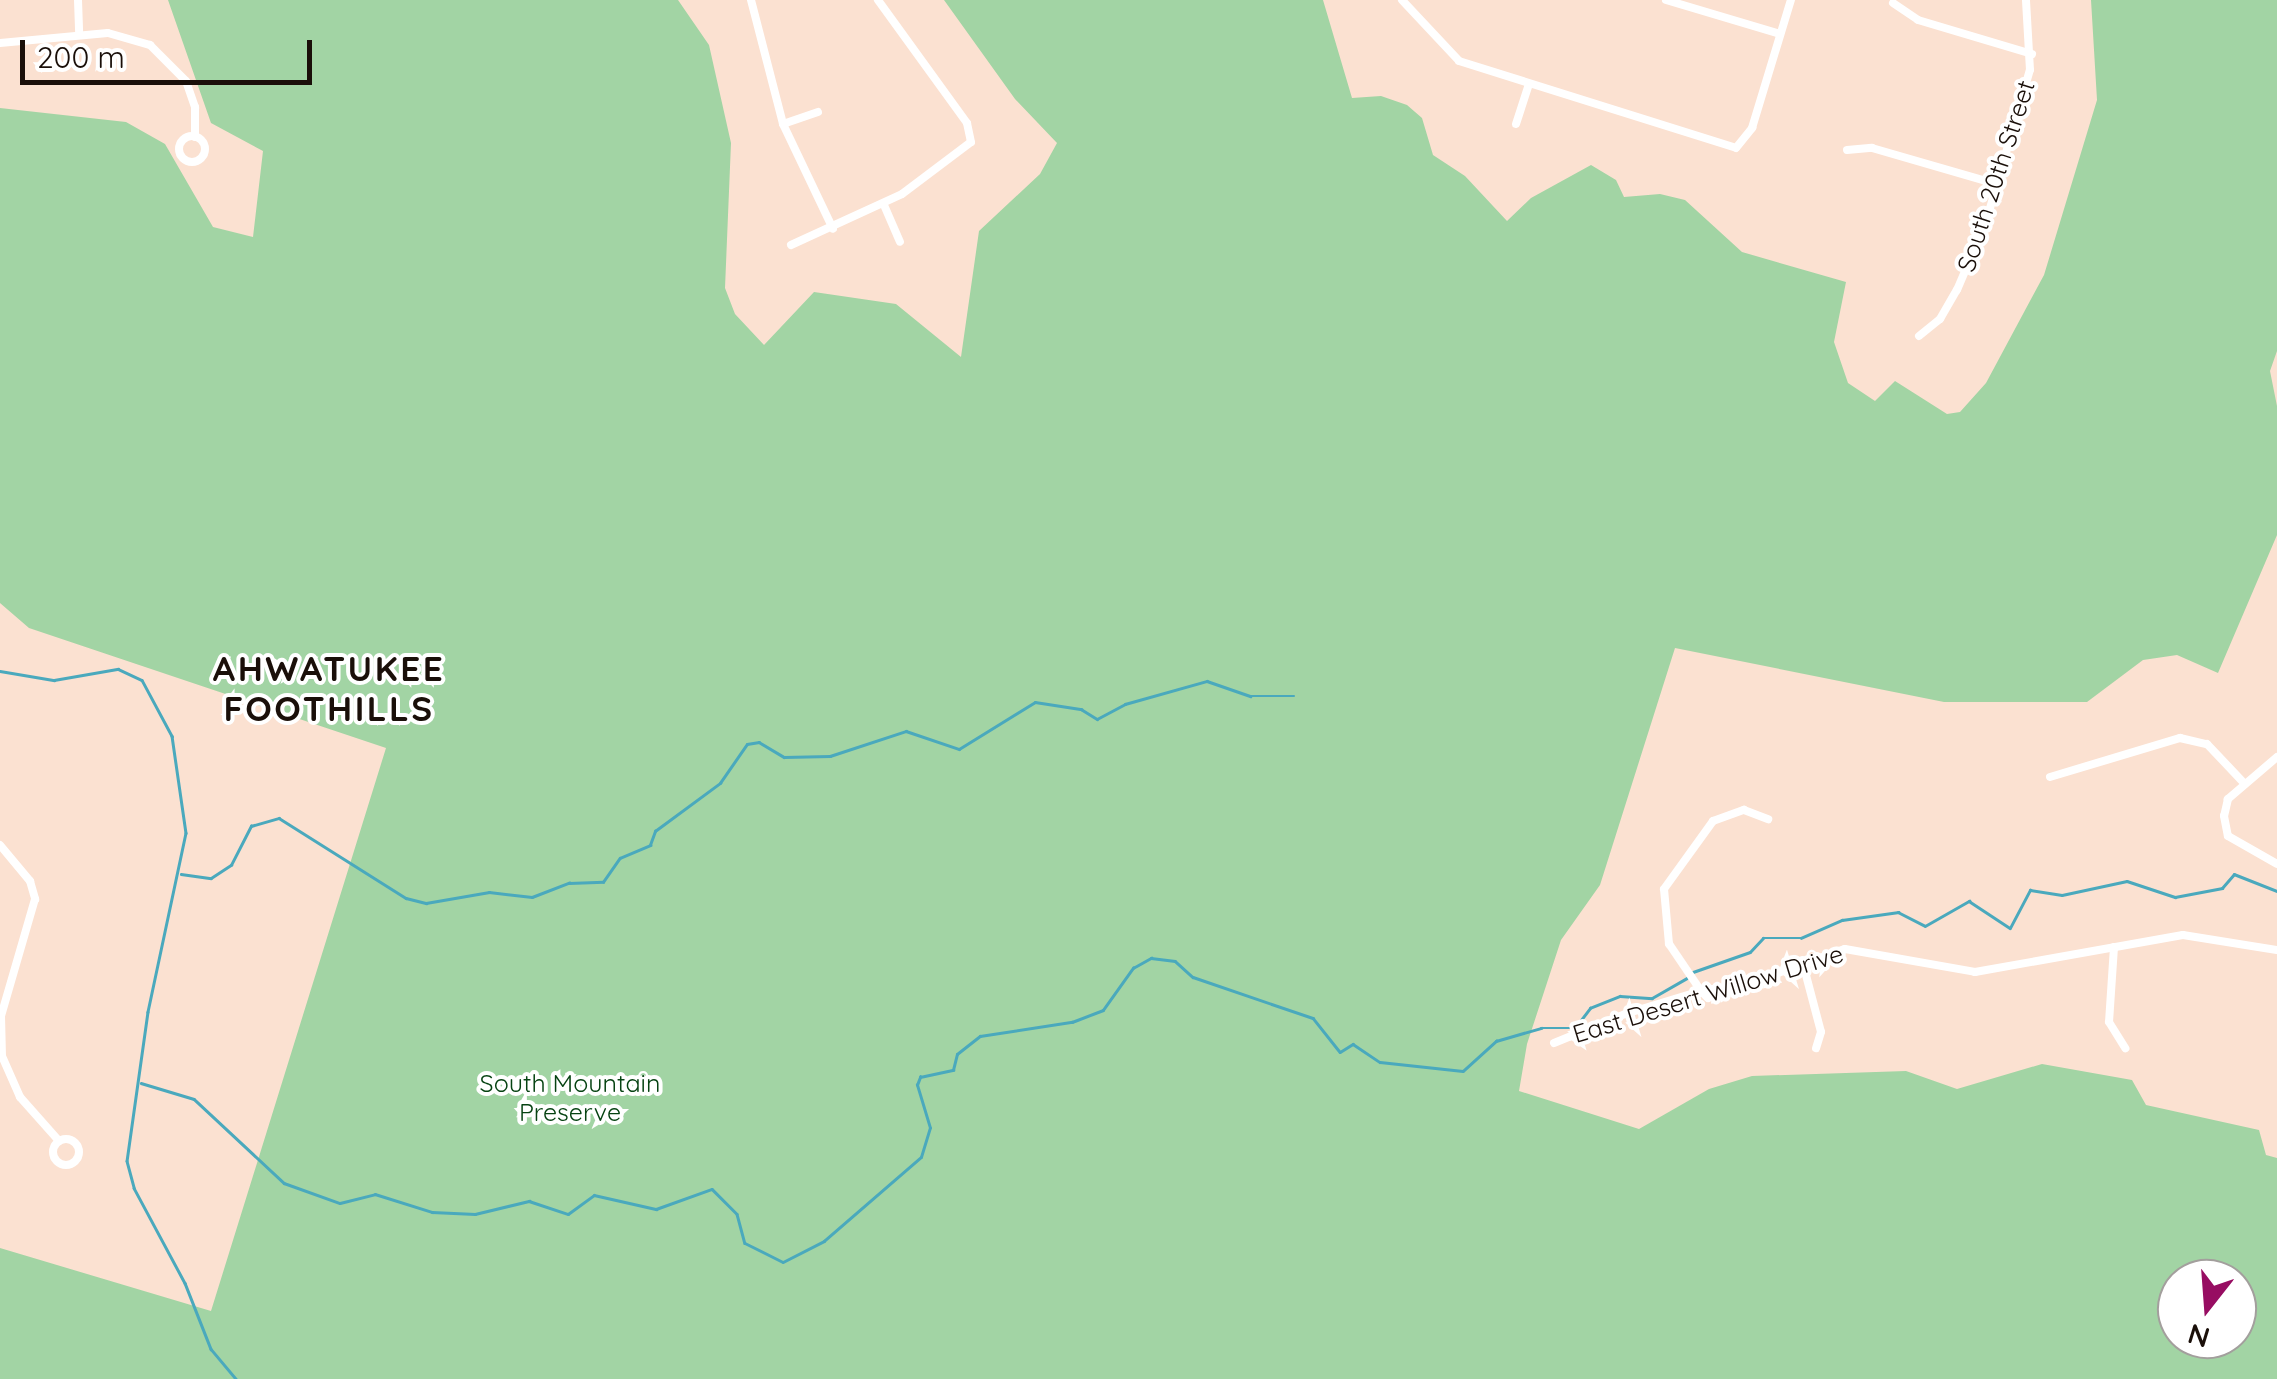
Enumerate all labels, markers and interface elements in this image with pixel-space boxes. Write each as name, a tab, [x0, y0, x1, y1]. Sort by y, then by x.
scale bar	[25, 20, 318, 82]
text: 200 m	[37, 38, 125, 76]
street label: South 20th Street	[1951, 77, 2041, 275]
district label: AHWATUKEE FOOTHILLS	[213, 647, 445, 729]
street label: East Desert Willow Drive	[1569, 939, 1847, 1049]
park label: South Mountain Preserve	[480, 1069, 660, 1128]
north arrow	[2157, 1259, 2257, 1359]
text: N	[2184, 1317, 2214, 1356]

